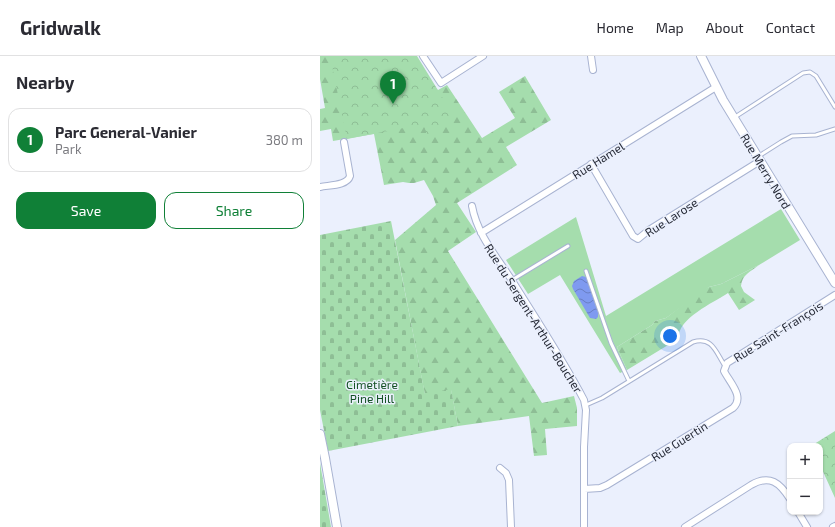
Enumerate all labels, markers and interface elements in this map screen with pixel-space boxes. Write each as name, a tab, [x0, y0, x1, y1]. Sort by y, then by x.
text: Gridwalk	[20, 16, 101, 39]
text: Home	[597, 19, 634, 36]
text: Map	[656, 19, 684, 36]
text: About	[706, 19, 744, 36]
text: Contact	[766, 19, 815, 36]
pin: 1	[380, 71, 406, 104]
text: Nearby	[16, 72, 74, 92]
text: Parc General-Vanier	[55, 123, 197, 141]
street label: Rue Merry Nord	[738, 131, 794, 211]
text: 1	[27, 132, 33, 148]
text: 380 m	[266, 132, 303, 148]
street label: Rue Hamel	[569, 138, 627, 181]
text: Park	[55, 141, 82, 157]
button: Save	[16, 192, 156, 229]
button: Share	[164, 192, 304, 229]
street label: Rue Larose	[642, 195, 700, 239]
street label: Rue du Sergent-Arthur-Boucher	[482, 241, 586, 395]
street label: Rue Saint-François	[731, 298, 826, 365]
your location	[660, 326, 680, 346]
park label: Cimetière Pine Hill	[346, 377, 398, 405]
street label: Rue Guertin	[648, 418, 710, 464]
map controls	[787, 443, 823, 515]
button: +	[787, 443, 823, 479]
button: −	[787, 479, 823, 515]

